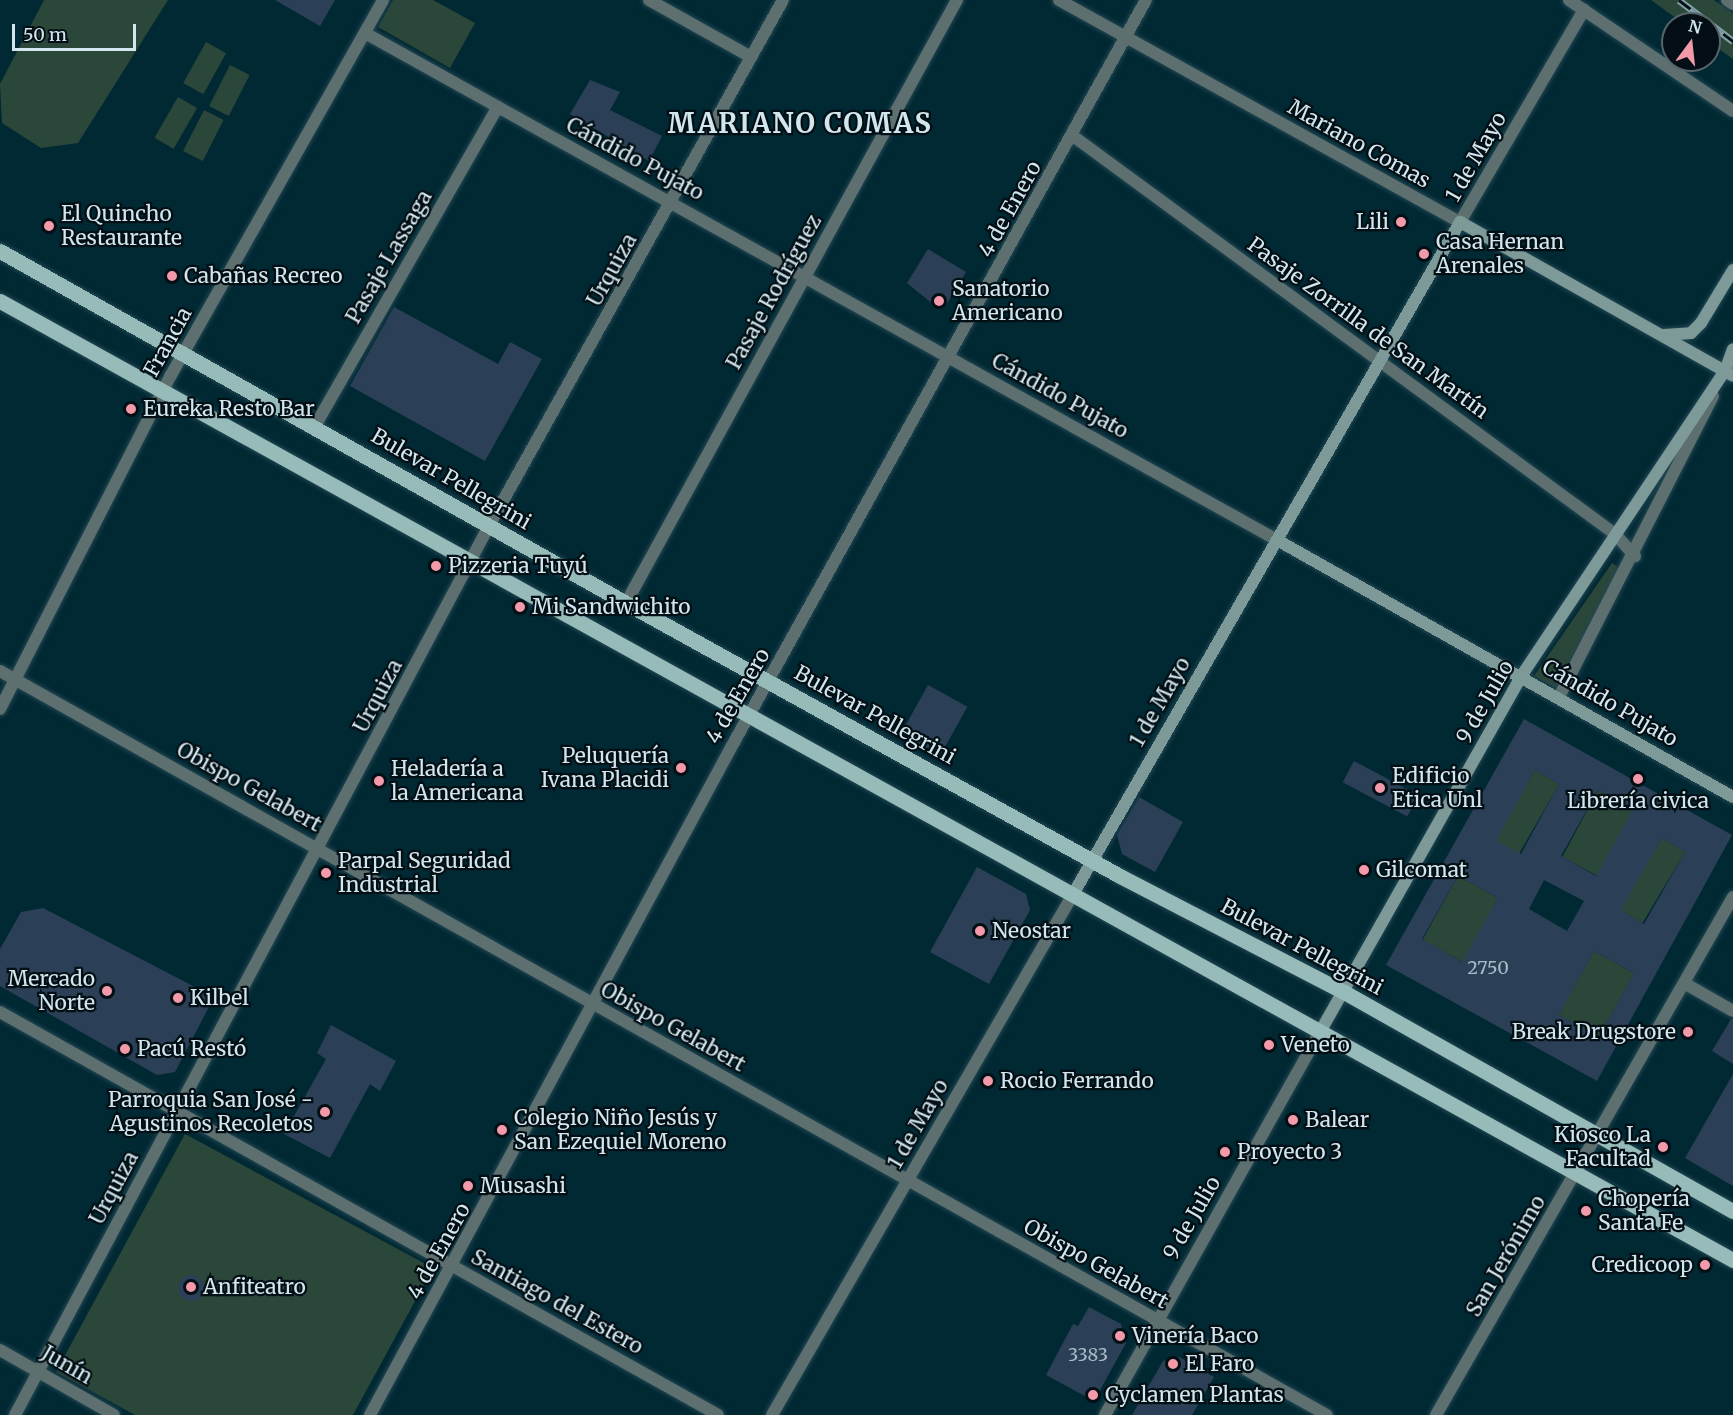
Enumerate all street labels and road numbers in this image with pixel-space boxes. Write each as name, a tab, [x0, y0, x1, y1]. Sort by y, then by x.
street label: Mariano Comas	[1283, 94, 1435, 194]
street label: 1 de Mayo	[1440, 108, 1512, 206]
street label: Cándido Pujato	[562, 112, 708, 206]
street label: 4 de Enero	[973, 157, 1047, 261]
street label: Pasaje Lassaga	[341, 186, 437, 328]
street label: Pasaje Rodríguez	[721, 210, 827, 374]
street label: Urquiza	[582, 229, 642, 311]
street label: Pasaje Zorrilla de San Martín	[1243, 232, 1493, 424]
street label: Francia	[139, 303, 197, 381]
street label: Cándido Pujato	[987, 348, 1133, 444]
street label: Bulevar Pellegrini	[367, 423, 535, 535]
street label: 4 de Enero	[701, 644, 775, 748]
street label: 1 de Mayo	[1124, 653, 1196, 751]
street label: Cándido Pujato	[1538, 654, 1682, 752]
street label: Urquiza	[348, 655, 408, 737]
street label: 9 de Julio	[1451, 656, 1519, 748]
street label: Bulevar Pellegrini	[790, 660, 960, 770]
street label: Obispo Gelabert	[172, 737, 326, 837]
street label: Bulevar Pellegrini	[1217, 894, 1387, 1000]
street label: Obispo Gelabert	[596, 977, 750, 1077]
street label: 1 de Mayo	[882, 1075, 954, 1173]
street label: Urquiza	[84, 1147, 144, 1229]
street label: 9 de Julio	[1158, 1172, 1226, 1264]
street label: San Jerónimo	[1461, 1191, 1551, 1321]
street label: 4 de Enero	[402, 1199, 476, 1303]
street label: Obispo Gelabert	[1019, 1214, 1173, 1314]
street label: Santiago del Estero	[467, 1244, 647, 1360]
street label: Junín	[37, 1340, 97, 1390]

